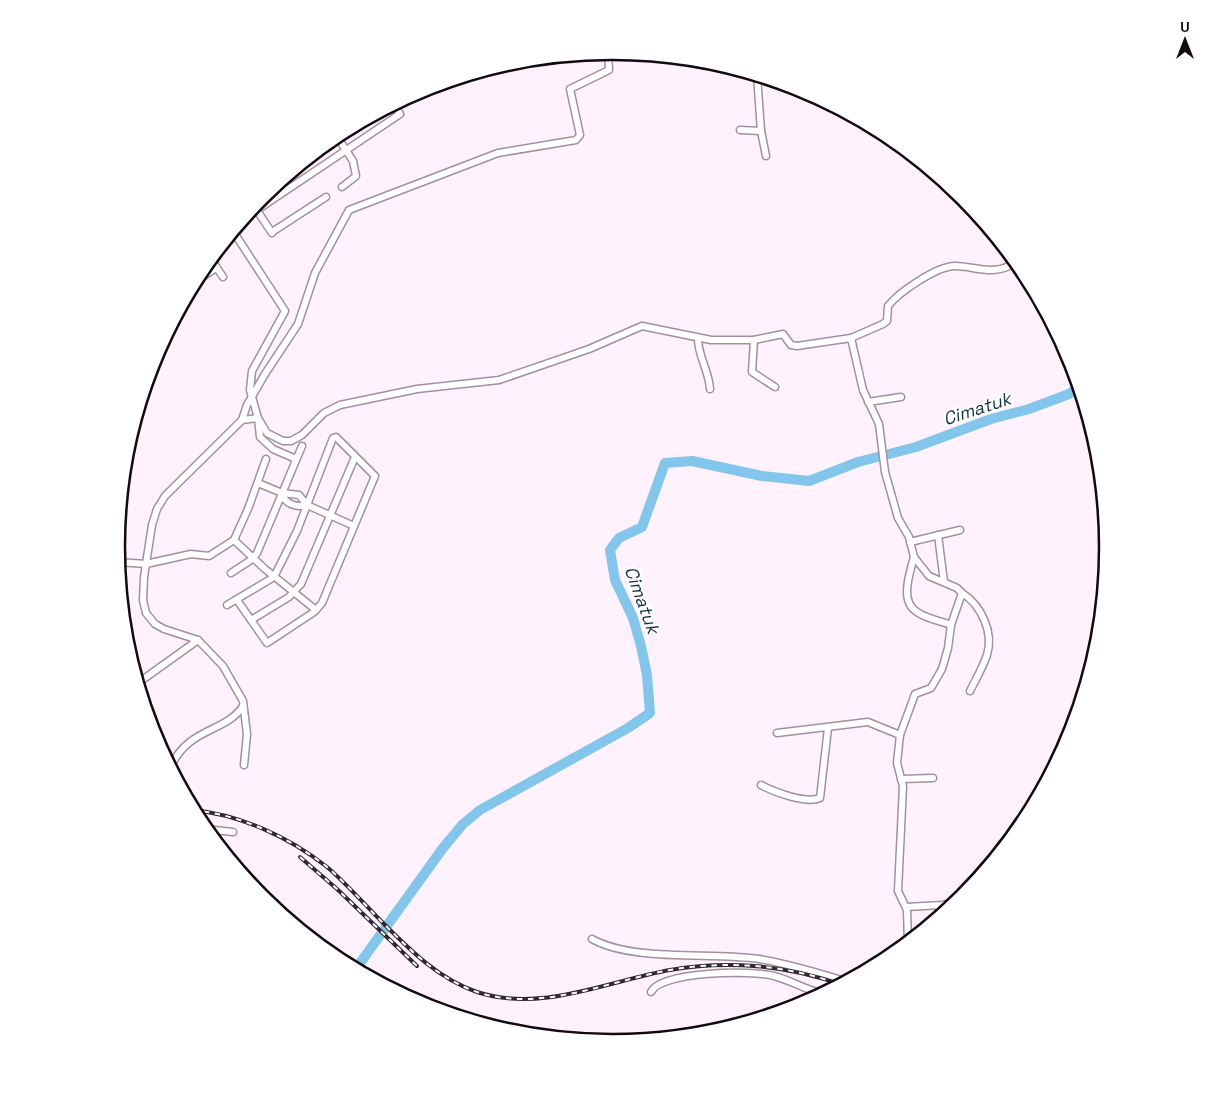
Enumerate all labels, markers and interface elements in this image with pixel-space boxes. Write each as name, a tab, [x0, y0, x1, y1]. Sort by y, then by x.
north arrow	[1160, 15, 1210, 65]
text: U	[1180, 18, 1190, 36]
water label: Cimatuk	[940, 386, 1016, 430]
water label: Cimatuk	[620, 563, 666, 639]

